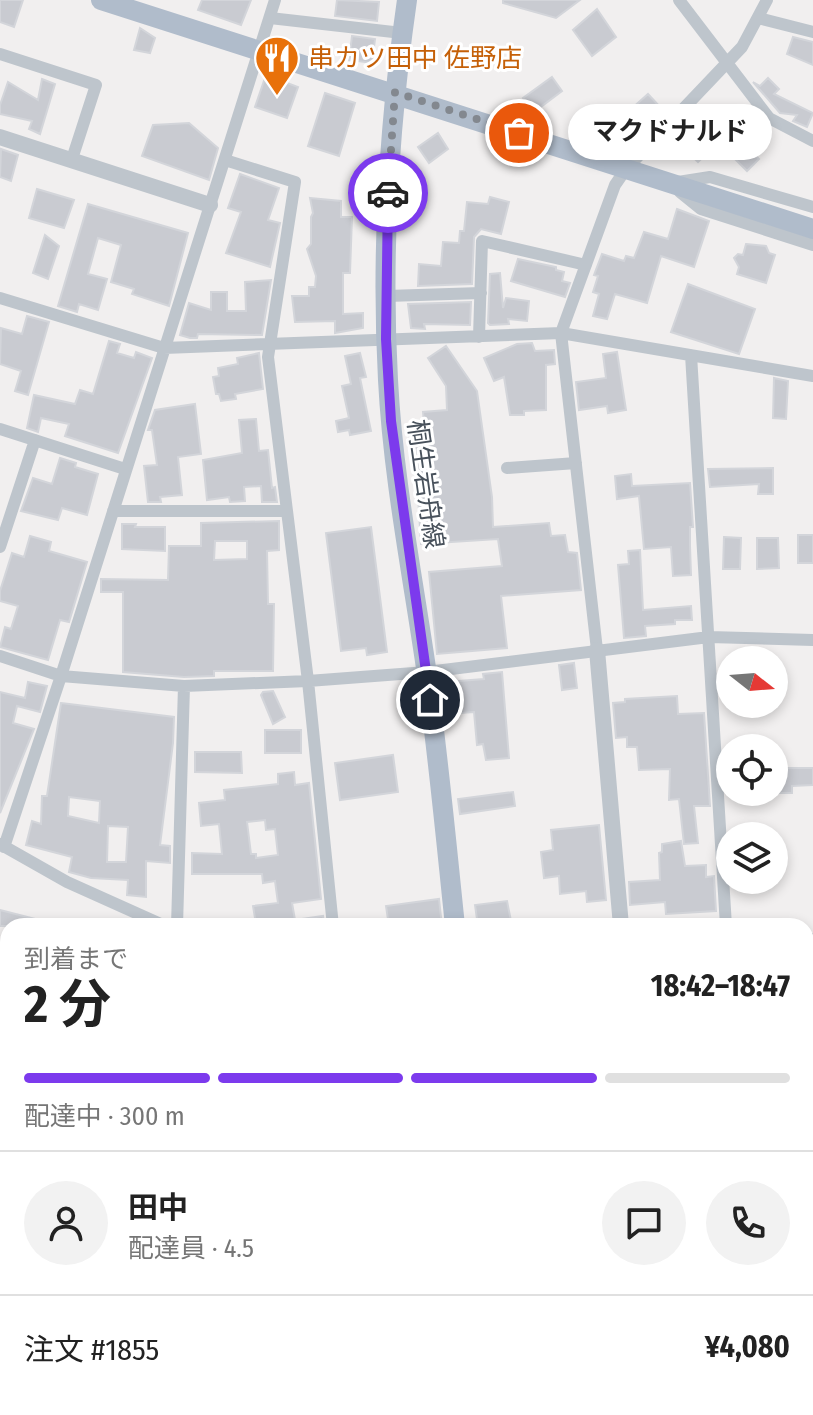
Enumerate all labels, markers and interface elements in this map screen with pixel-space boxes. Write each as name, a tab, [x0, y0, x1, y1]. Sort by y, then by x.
restaurant icon: 串カツ田中 佐野店	[253, 34, 301, 97]
place label: 串カツ田中 佐野店	[308, 43, 522, 74]
pin	[485, 99, 553, 167]
callout: マクドナルド	[567, 105, 771, 161]
icon: bag	[497, 111, 541, 155]
text: マクドナルド	[592, 116, 748, 147]
courier	[348, 153, 428, 233]
icon: car	[366, 171, 410, 215]
street label: 桐生岩舟線	[401, 418, 450, 551]
north arrow	[716, 646, 788, 718]
map controls	[716, 646, 788, 894]
pin	[396, 666, 464, 734]
icon: home	[408, 678, 452, 722]
button: locate	[716, 734, 788, 806]
button: layers	[716, 822, 788, 894]
text: 到着まで	[24, 944, 128, 975]
text: 18:42–18:47	[651, 968, 790, 1004]
text: 2 分	[24, 973, 111, 1036]
text: 配達中 · 300 m	[24, 1101, 185, 1132]
button: person	[24, 1181, 108, 1265]
button: chat	[602, 1181, 686, 1265]
button: phone	[706, 1181, 790, 1265]
text: 田中	[128, 1190, 188, 1226]
text: 配達員 · 4.5	[128, 1233, 254, 1264]
text: ¥4,080	[705, 1329, 790, 1365]
text: 注文 #1855	[24, 1332, 159, 1368]

